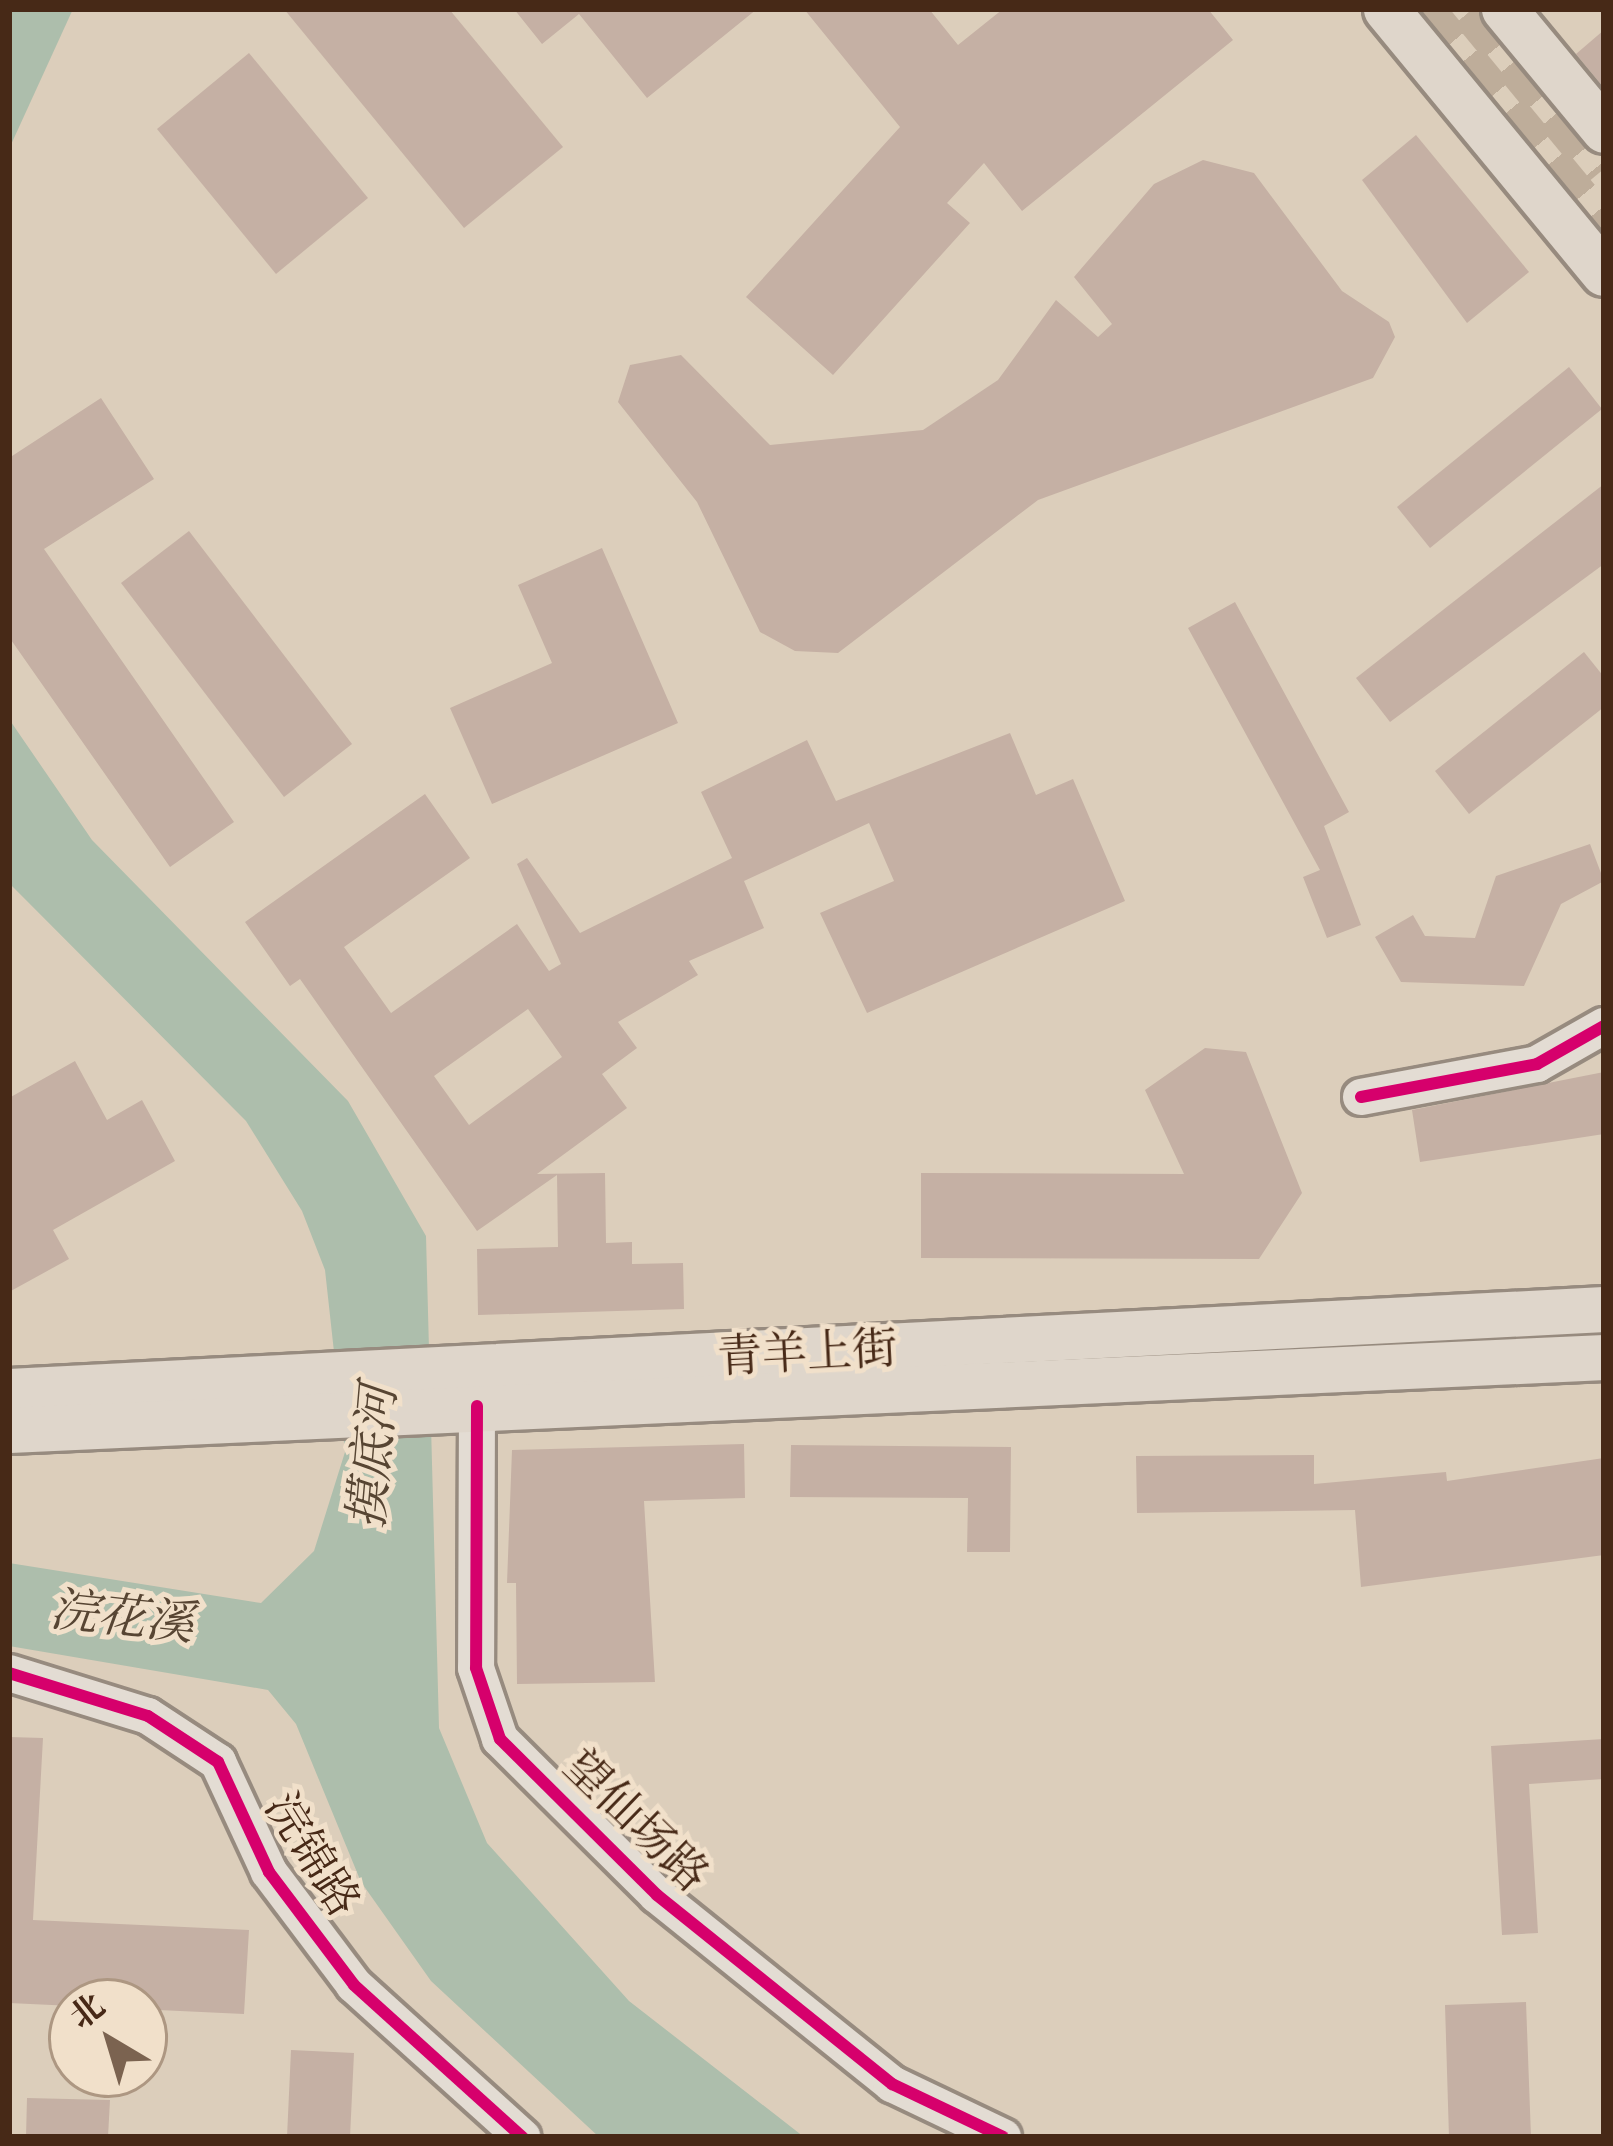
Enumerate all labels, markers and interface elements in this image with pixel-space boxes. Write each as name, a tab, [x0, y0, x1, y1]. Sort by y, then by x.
street label: 青羊上街	[716, 1321, 898, 1385]
water label: 摸底河	[338, 1383, 408, 1531]
water label: 浣花溪	[47, 1581, 197, 1653]
street label: 望仙场路	[553, 1739, 719, 1903]
street label: 浣锦路	[253, 1783, 371, 1927]
north arrow	[48, 1978, 168, 2098]
text: 北	[62, 1986, 112, 2037]

